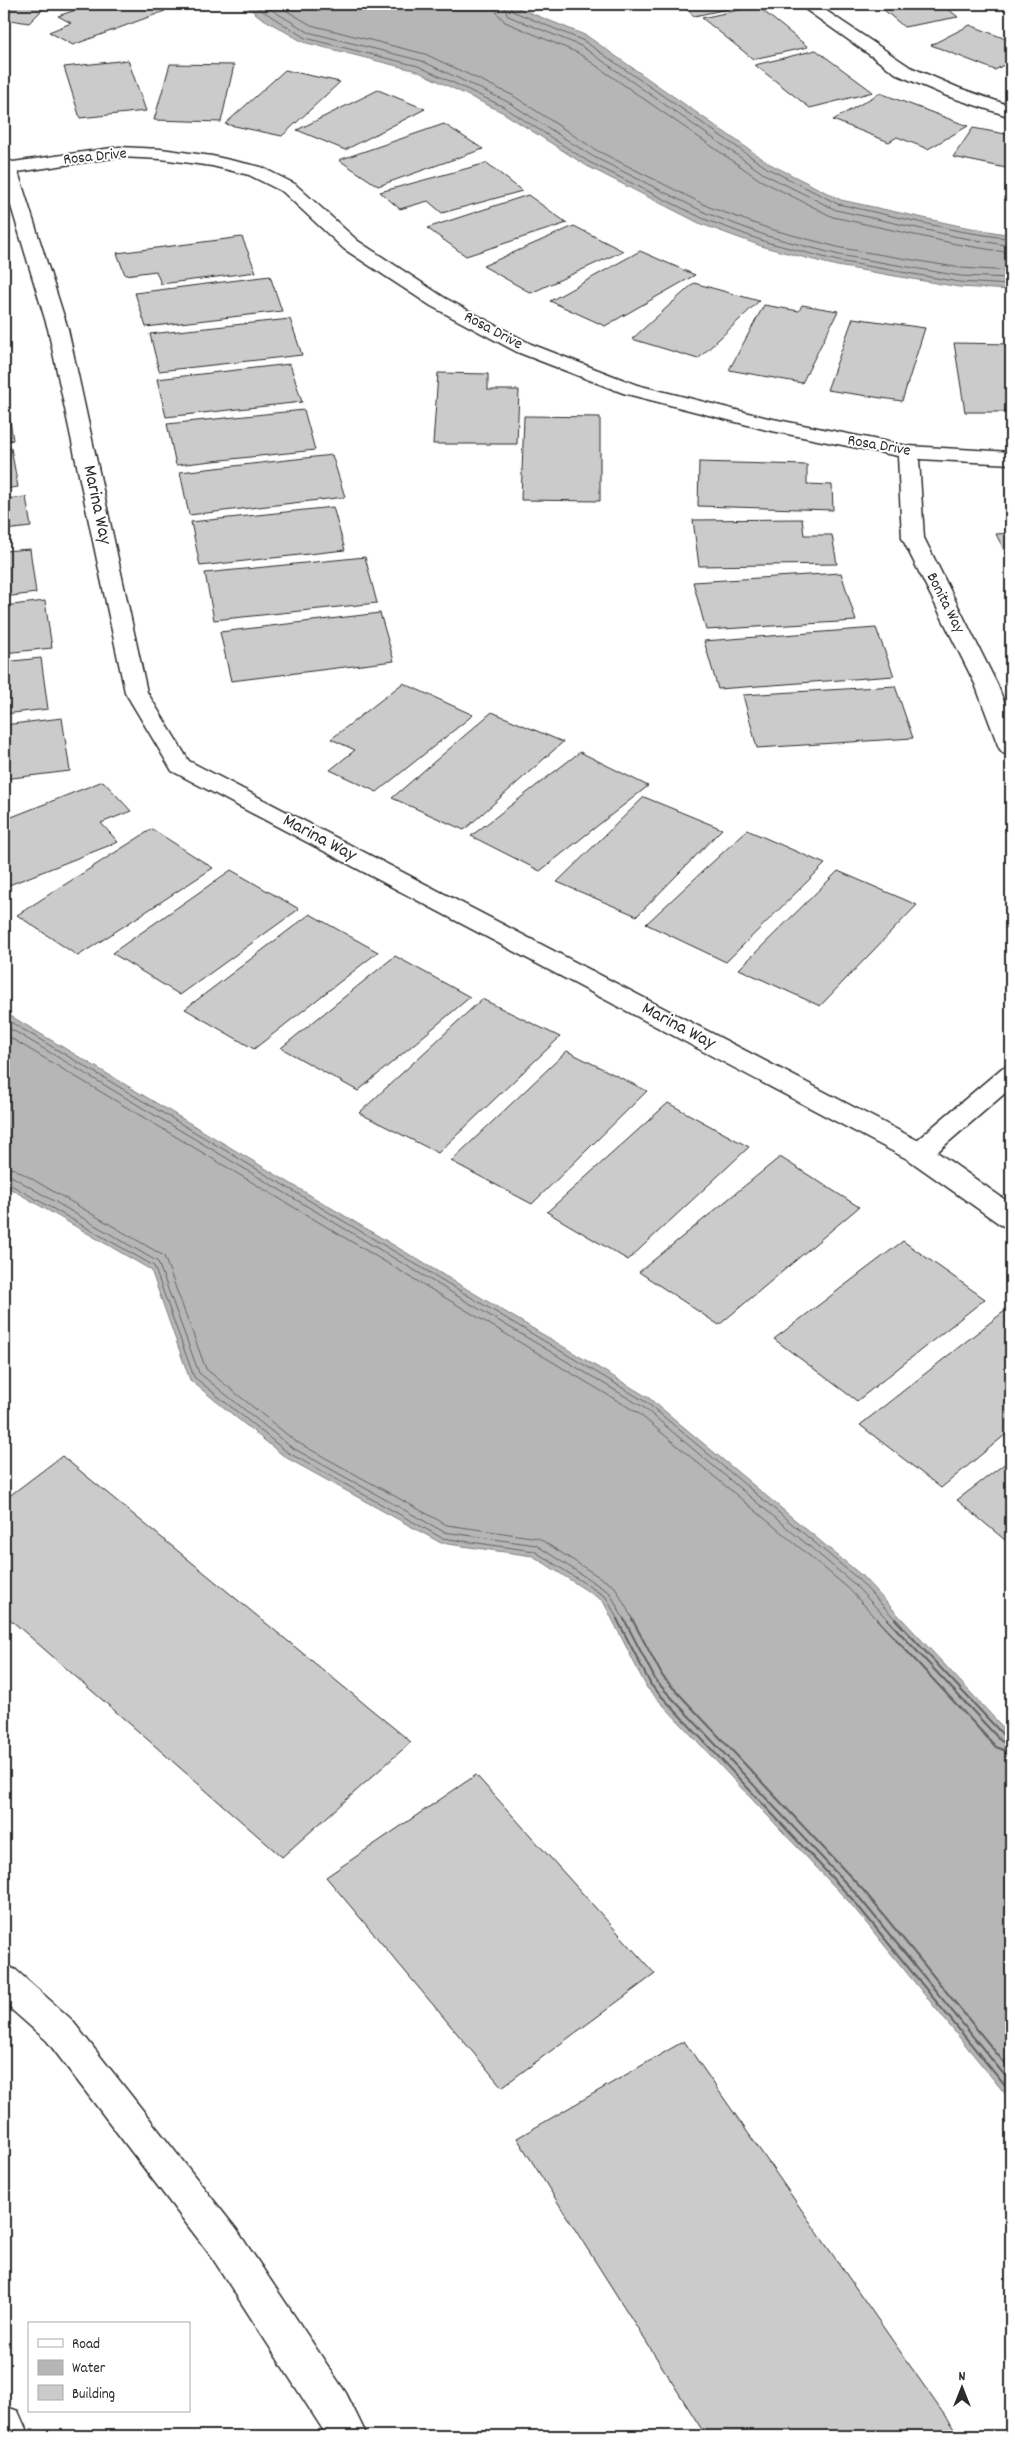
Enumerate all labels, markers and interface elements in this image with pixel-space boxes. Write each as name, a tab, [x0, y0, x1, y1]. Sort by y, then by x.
street label: Rosa Drive	[62, 142, 128, 172]
street label: Rosa Drive	[459, 306, 527, 356]
street label: Rosa Drive	[846, 429, 912, 463]
street label: Marina Way	[74, 463, 118, 547]
street label: Bonita Way	[920, 569, 970, 638]
street label: Marina Way	[277, 808, 361, 870]
street label: Marina Way	[636, 996, 720, 1058]
legend	[28, 2322, 190, 2412]
text: Road	[72, 2334, 100, 2356]
text: Water	[72, 2358, 106, 2380]
north arrow	[938, 2362, 988, 2412]
text: N	[959, 2367, 966, 2387]
text: Building	[72, 2384, 115, 2406]

